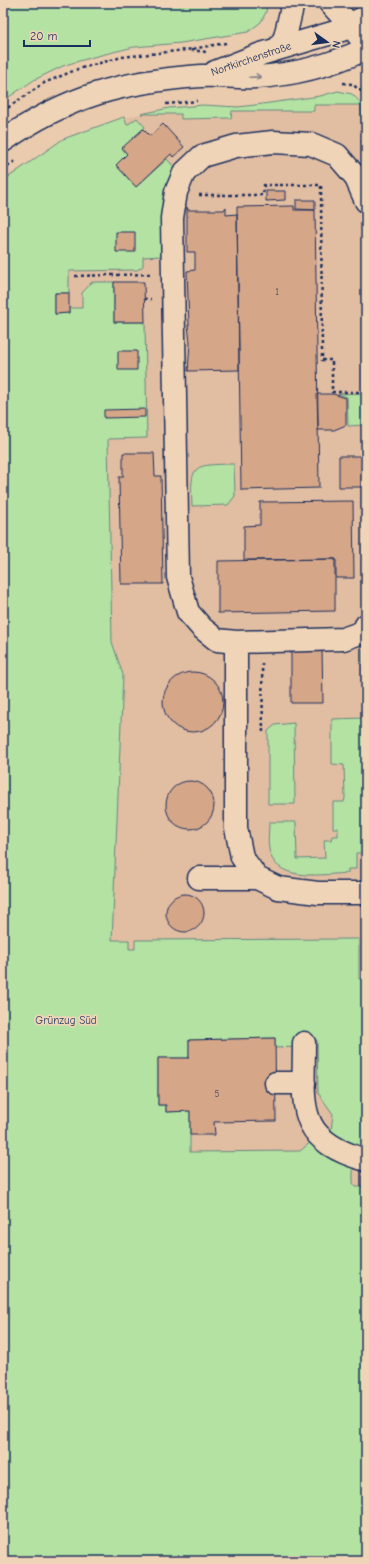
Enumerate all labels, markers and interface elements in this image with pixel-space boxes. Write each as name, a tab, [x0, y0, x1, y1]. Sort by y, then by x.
scale bar	[24, 22, 90, 48]
north arrow	[307, 22, 347, 62]
text: 20 m	[30, 29, 58, 43]
street label: Nortkirchenstraße	[209, 39, 293, 79]
text: N	[329, 39, 343, 49]
one-way arrow	[248, 73, 261, 80]
house number: 1	[275, 287, 279, 297]
park label: Grünzug Süd	[35, 1014, 97, 1027]
house number: 5	[215, 1089, 220, 1099]

